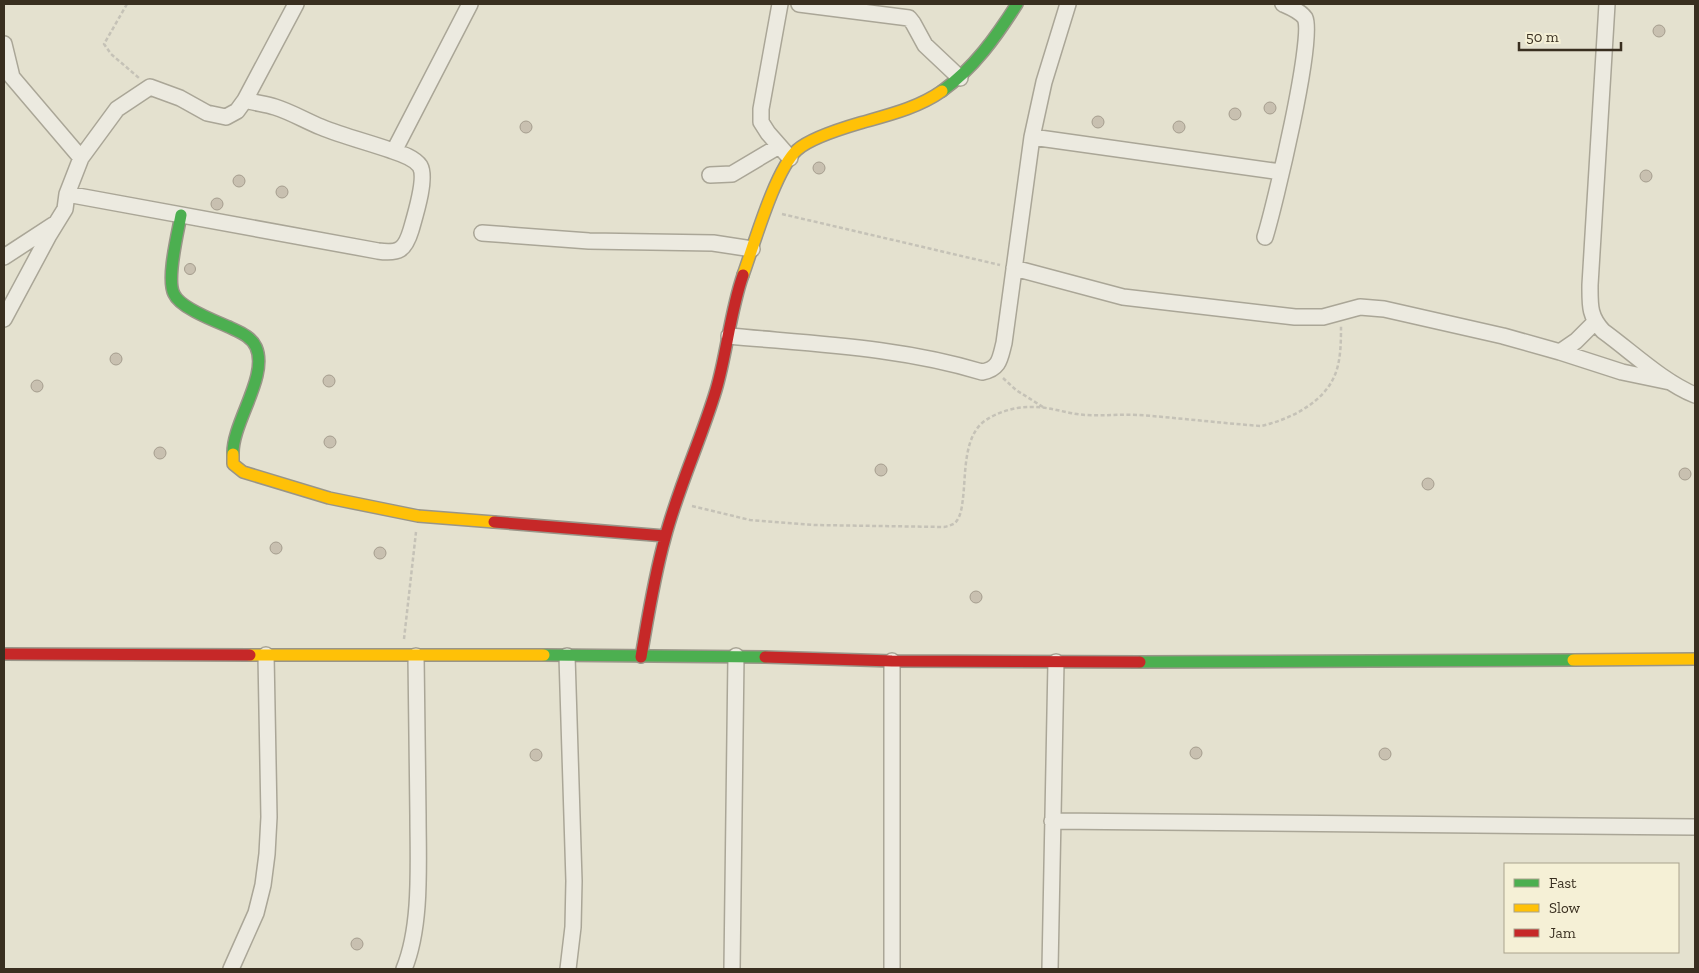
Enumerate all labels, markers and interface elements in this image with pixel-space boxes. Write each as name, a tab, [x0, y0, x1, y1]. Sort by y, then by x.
scale bar	[1519, 20, 1622, 52]
text: 50 m	[1526, 28, 1559, 46]
legend	[1504, 863, 1679, 953]
text: Fast	[1549, 874, 1577, 892]
text: Slow	[1549, 899, 1581, 917]
text: Jam	[1549, 924, 1576, 942]

